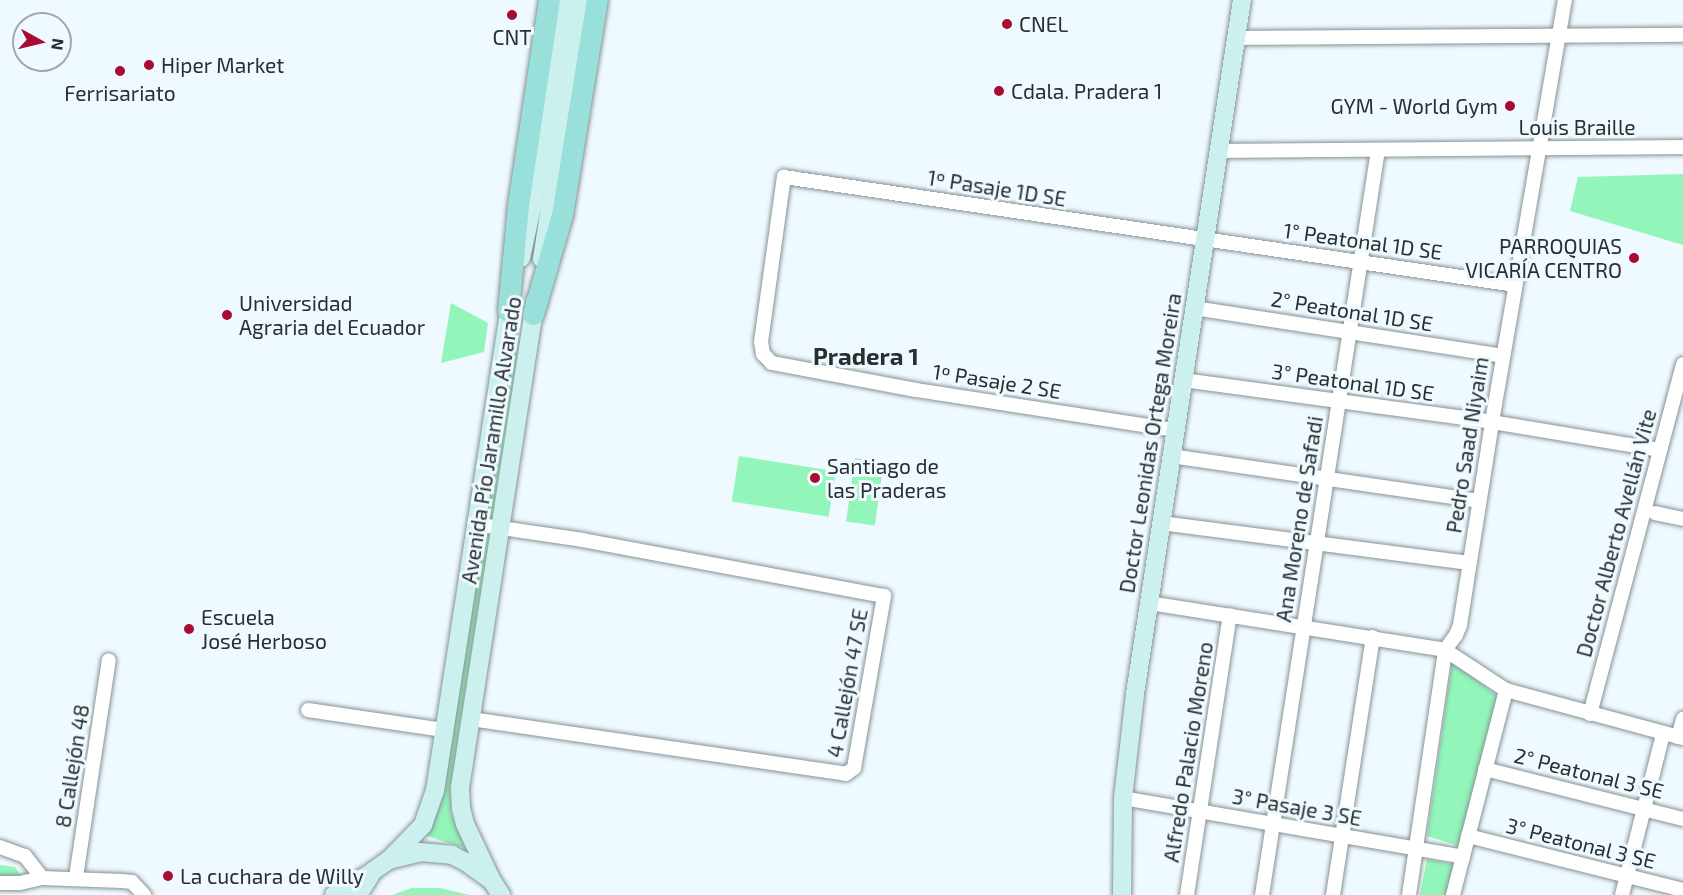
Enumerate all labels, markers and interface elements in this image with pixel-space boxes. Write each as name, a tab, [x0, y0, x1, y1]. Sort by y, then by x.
marker: CNT	[505, 8, 519, 22]
place label: CNEL	[1019, 11, 1068, 37]
north arrow	[12, 12, 72, 72]
marker: CNEL	[1000, 17, 1014, 31]
place label: CNT	[493, 24, 531, 50]
text: N	[48, 37, 69, 51]
place label: Hiper Market	[161, 52, 285, 78]
marker: Hiper Market	[142, 58, 156, 72]
marker: Ferrisariato	[113, 64, 127, 78]
place label: Cdala. Pradera 1	[1011, 78, 1162, 104]
place label: Ferrisariato	[64, 80, 176, 106]
marker: Cdala. Pradera 1	[992, 84, 1006, 98]
place label: GYM - World Gym	[1330, 93, 1498, 119]
marker: GYM - World Gym	[1503, 99, 1517, 113]
street label: Louis Braille	[1518, 114, 1636, 140]
street label: 1º Pasaje 1D SE	[926, 165, 1068, 211]
street label: 1° Peatonal 1D SE	[1282, 217, 1444, 265]
place label: PARROQUIAS VICARÍA CENTRO	[1465, 233, 1622, 283]
marker: PARROQUIAS VICARÍA CENTRO	[1627, 251, 1641, 265]
street label: 2° Peatonal 1D SE	[1269, 286, 1435, 336]
place label: Universidad Agraria del Ecuador	[239, 290, 426, 340]
street label: Doctor Leonidas Ortega Moreira	[1114, 291, 1186, 595]
street label: Avenida Pío Jaramillo Alvarado	[456, 294, 526, 586]
marker: Universidad Agraria del Ecuador	[220, 308, 234, 322]
district label: Pradera 1	[813, 342, 919, 370]
street label: Pedro Saad Niyaim	[1441, 355, 1493, 535]
street label: 1º Pasaje 2 SE	[931, 358, 1063, 404]
street label: 3° Peatonal 1D SE	[1270, 358, 1436, 406]
street label: Doctor Alberto Avellán Vite	[1570, 405, 1662, 661]
street label: Ana Moreno de Safadi	[1270, 414, 1328, 624]
place label: Santiago de las Praderas	[827, 453, 946, 503]
marker: Santiago de las Praderas	[808, 471, 822, 485]
place label: Escuela José Herboso	[201, 604, 327, 654]
street label: 4 Callejón 47 SE	[821, 607, 873, 759]
marker: Escuela José Herboso	[182, 622, 196, 636]
street label: Alfredo Palacio Moreno	[1158, 640, 1218, 864]
street label: 8 Callejón 48	[50, 703, 94, 829]
street label: 2° Peatonal 3 SE	[1511, 742, 1667, 804]
street label: 3° Pasaje 3 SE	[1230, 783, 1364, 831]
street label: 3° Peatonal 3 SE	[1503, 812, 1659, 874]
place label: La cuchara de Willy	[180, 863, 364, 889]
marker: La cuchara de Willy	[161, 869, 175, 883]

